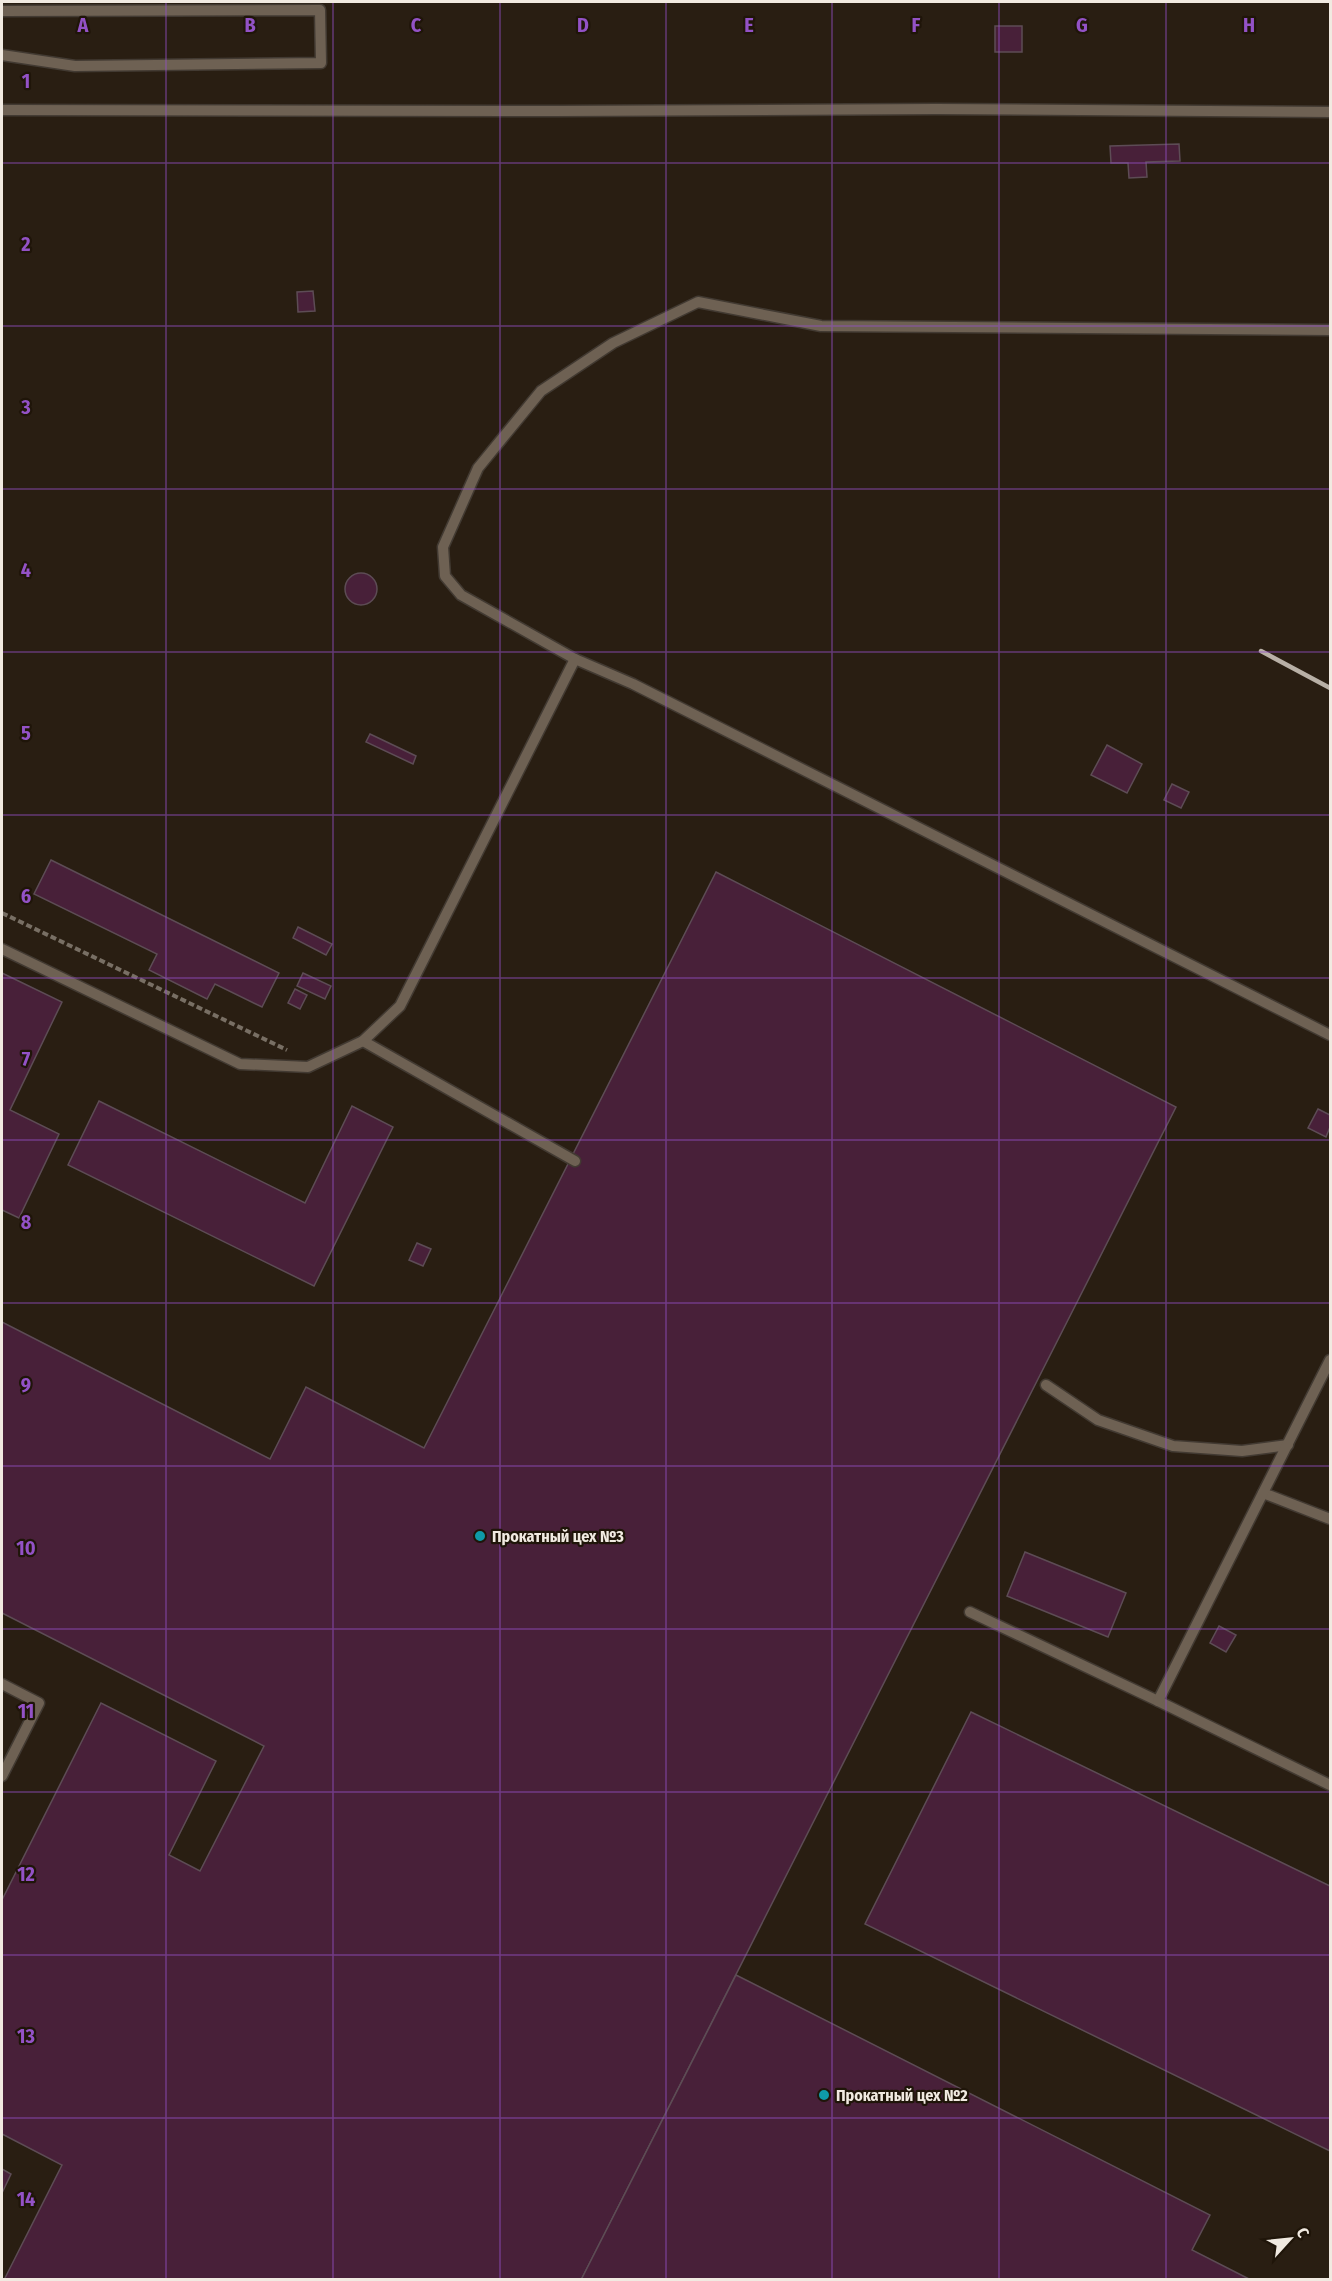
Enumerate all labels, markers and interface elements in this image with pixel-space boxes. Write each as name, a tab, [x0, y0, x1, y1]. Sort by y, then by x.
text: A	[77, 13, 90, 37]
text: B	[244, 13, 256, 37]
text: C	[411, 13, 422, 37]
text: D	[577, 13, 589, 37]
text: E	[744, 13, 754, 37]
text: F	[912, 13, 921, 37]
text: G	[1076, 13, 1088, 37]
text: H	[1243, 13, 1255, 37]
text: 1	[22, 69, 30, 93]
text: 2	[20, 232, 31, 256]
text: 3	[20, 395, 31, 419]
text: 4	[21, 558, 31, 582]
text: 5	[21, 721, 31, 745]
text: 6	[21, 884, 31, 908]
text: 7	[22, 1047, 31, 1071]
text: 8	[21, 1210, 32, 1234]
text: 9	[21, 1373, 31, 1397]
place label: Прокатный цех №3	[492, 1527, 624, 1546]
marker: Прокатный цех №3	[473, 1529, 487, 1543]
text: 10	[16, 1536, 36, 1560]
text: 11	[18, 1699, 34, 1723]
text: 12	[17, 1862, 35, 1886]
text: 13	[17, 2024, 35, 2048]
place label: Прокатный цех №2	[836, 2086, 968, 2105]
marker: Прокатный цех №2	[817, 2088, 831, 2102]
text: 14	[17, 2187, 35, 2211]
north arrow	[1260, 2209, 1320, 2269]
text: С	[1293, 2224, 1314, 2241]

